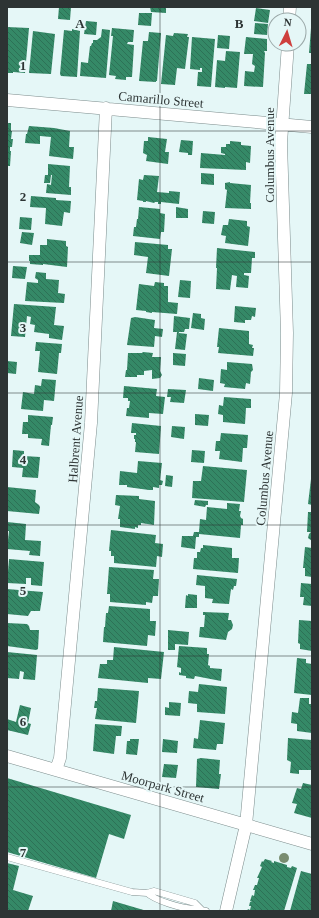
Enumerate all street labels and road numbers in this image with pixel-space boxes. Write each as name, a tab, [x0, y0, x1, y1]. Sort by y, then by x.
street label: Camarillo Street	[118, 88, 205, 111]
street label: Columbus Avenue	[262, 107, 277, 203]
street label: Halbrent Avenue	[65, 395, 86, 483]
street label: Columbus Avenue	[253, 430, 276, 526]
street label: Moorpark Street	[120, 767, 206, 806]

